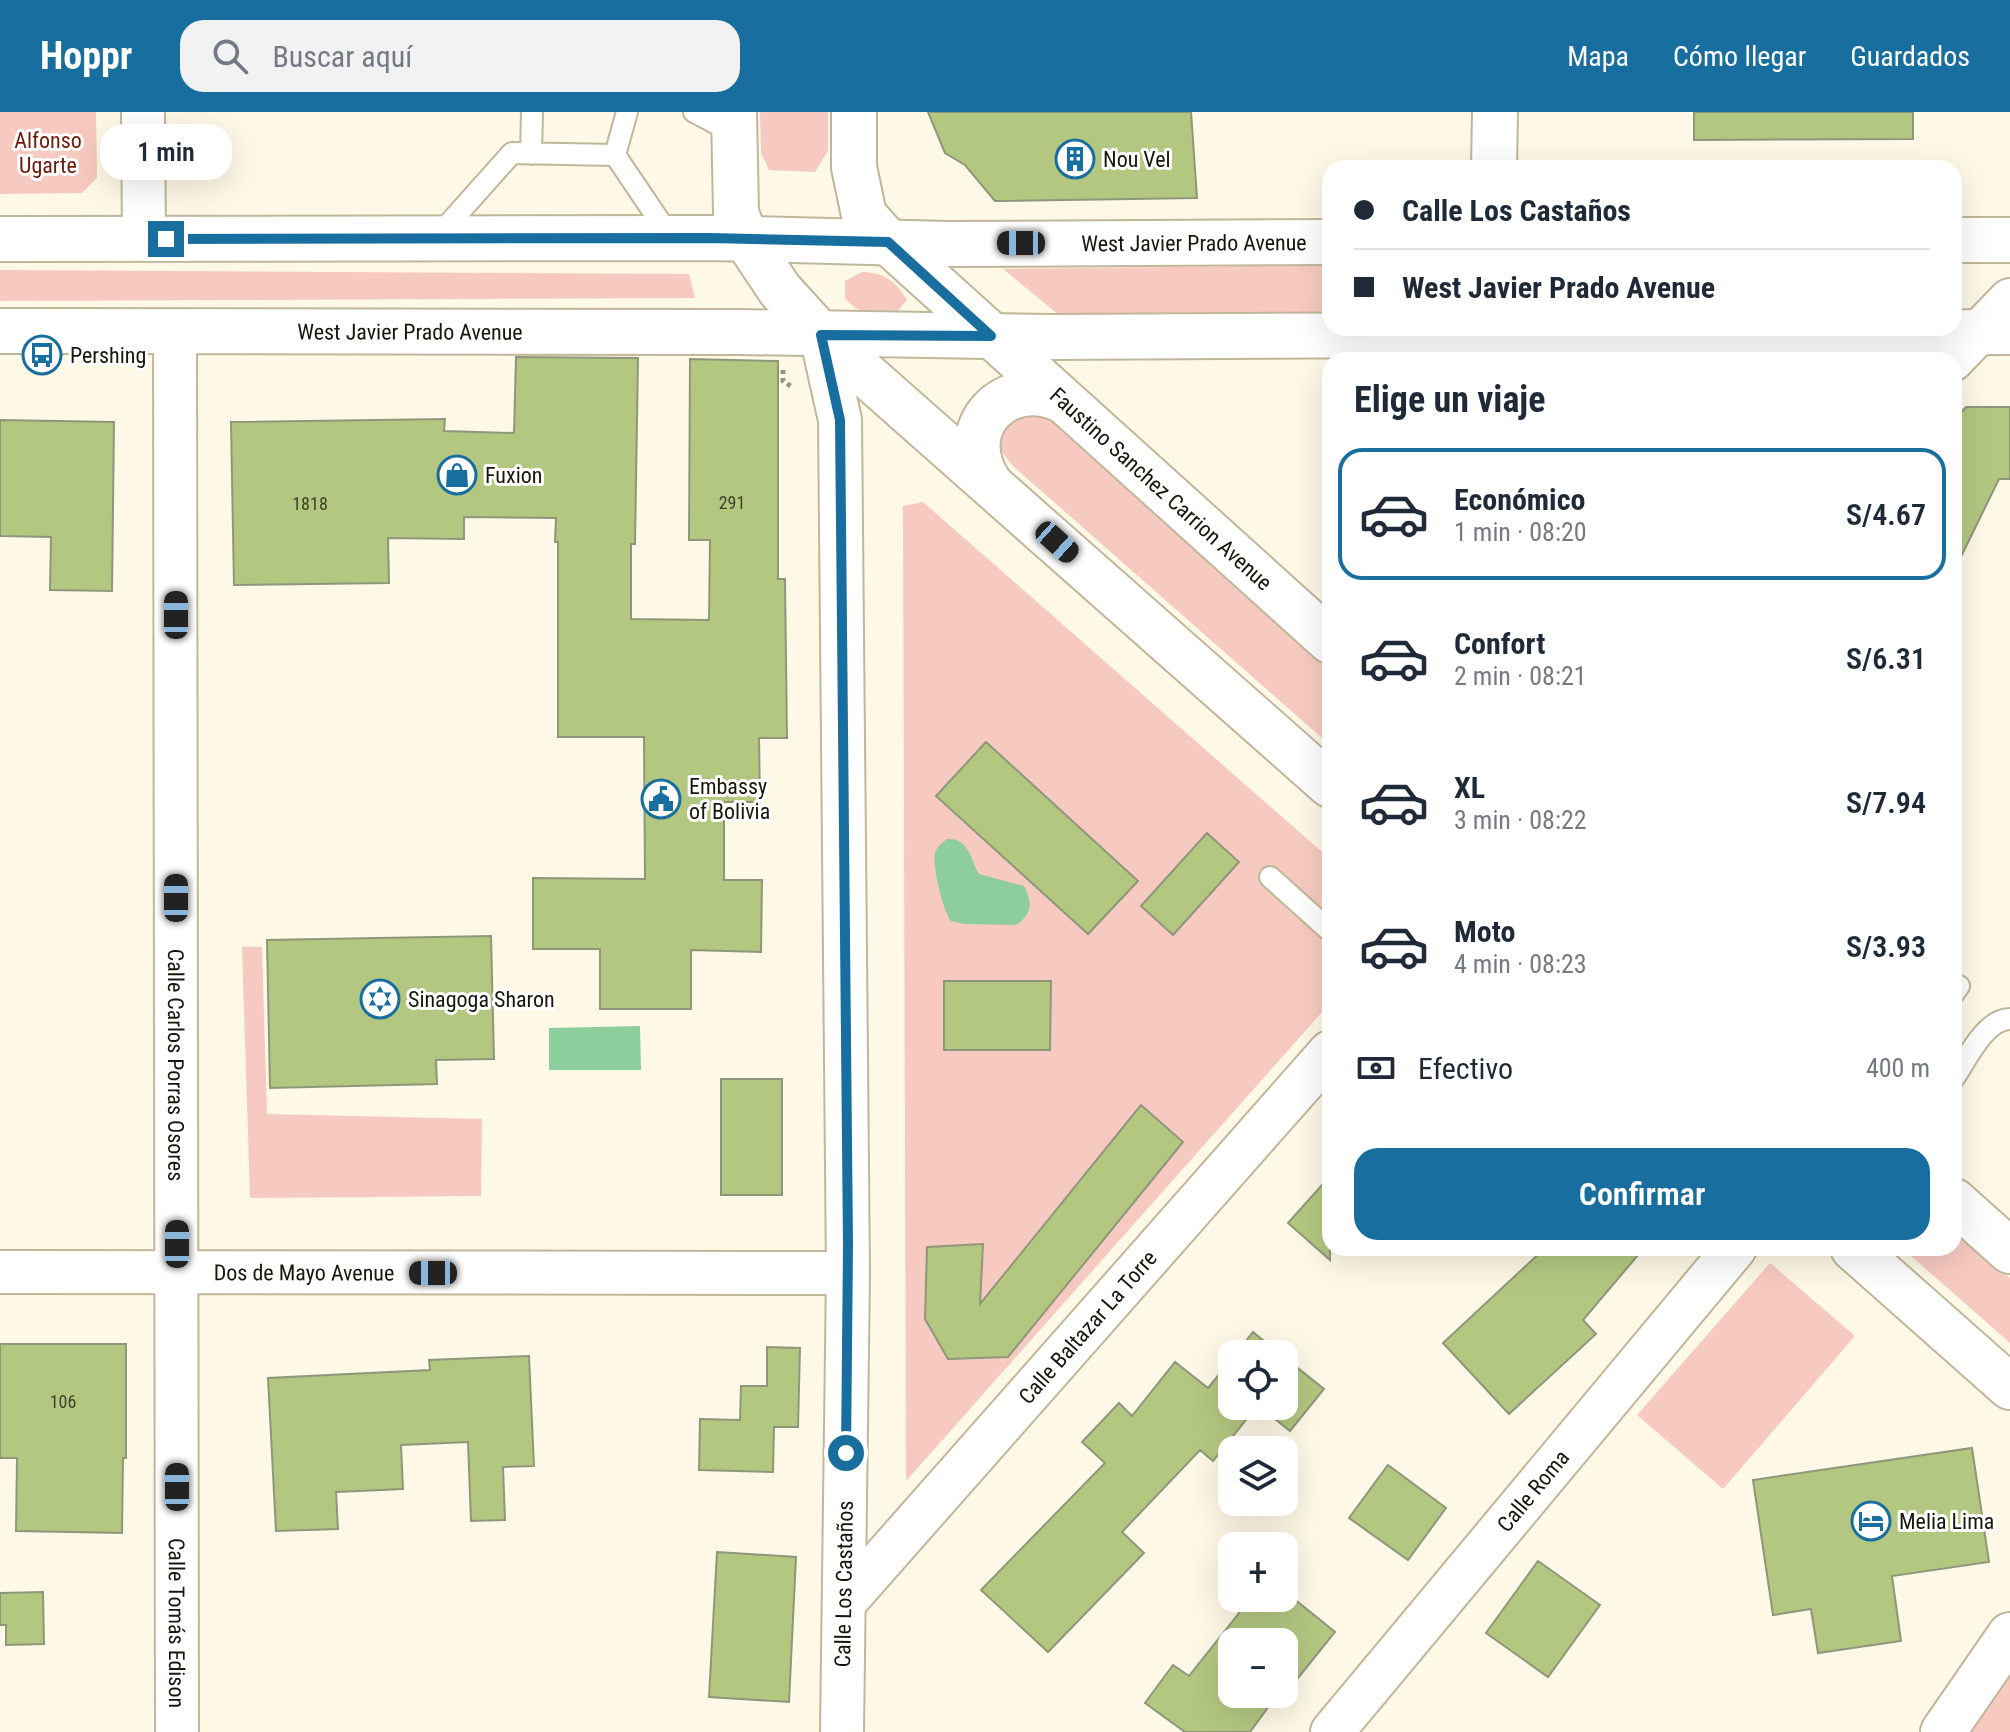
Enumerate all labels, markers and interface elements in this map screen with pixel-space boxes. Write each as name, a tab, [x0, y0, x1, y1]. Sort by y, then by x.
search box	[180, 20, 740, 92]
text: Hoppr	[40, 34, 132, 78]
icon: search	[208, 34, 252, 78]
text: Buscar aquí	[272, 39, 412, 74]
text: Mapa	[1567, 40, 1629, 73]
text: Cómo llegar	[1673, 40, 1806, 73]
text: Guardados	[1850, 40, 1970, 73]
callout: 1 min	[100, 123, 232, 179]
park label: Alfonso Ugarte	[14, 128, 82, 178]
text: 1 min	[137, 137, 195, 167]
building icon: Nou Vel	[1054, 138, 1096, 180]
place label: Nou Vel	[1103, 147, 1171, 172]
text: Calle Los Castaños	[1402, 193, 1631, 228]
route end	[148, 221, 184, 257]
street label: West Javier Prado Avenue	[1081, 230, 1307, 256]
car	[997, 231, 1045, 255]
text: West Javier Prado Avenue	[1402, 270, 1715, 305]
street label: West Javier Prado Avenue	[297, 319, 523, 344]
bus stop icon: Pershing	[21, 334, 63, 376]
place label: Pershing	[70, 343, 146, 368]
text: Elige un viaje	[1354, 379, 1545, 421]
street label: Faustino Sanchez Carrion Avenue	[1045, 382, 1277, 595]
shop icon: Fuxion	[436, 454, 478, 496]
place label: Fuxion	[485, 463, 542, 488]
icon: car	[1358, 478, 1430, 550]
text: Económico	[1454, 482, 1585, 517]
house number: 291	[719, 492, 745, 513]
house number: 1818	[292, 493, 328, 514]
text: S/4.67	[1846, 497, 1926, 532]
car	[1031, 517, 1083, 567]
text: 1 min · 08:20	[1454, 517, 1587, 547]
car	[164, 591, 188, 639]
icon: car	[1358, 622, 1430, 694]
text: Confort	[1454, 626, 1545, 661]
text: S/6.31	[1846, 641, 1926, 676]
text: 2 min · 08:21	[1454, 661, 1587, 691]
icon: car	[1358, 766, 1430, 838]
text: XL	[1454, 770, 1485, 805]
place label: Embassy of Bolivia	[689, 774, 770, 824]
public building icon: Embassy of Bolivia	[640, 778, 682, 820]
text: S/7.94	[1846, 785, 1926, 820]
text: 3 min · 08:22	[1454, 805, 1587, 835]
car	[164, 874, 188, 922]
icon: car	[1358, 910, 1430, 982]
text: Moto	[1454, 914, 1515, 949]
text: S/3.93	[1846, 929, 1926, 964]
street label: Calle Carlos Porras Osores	[163, 949, 189, 1181]
text: 4 min · 08:23	[1454, 949, 1587, 979]
synagogue icon: Sinagoga Sharon	[359, 978, 401, 1020]
place label: Sinagoga Sharon	[408, 987, 555, 1012]
icon: cash	[1354, 1046, 1398, 1090]
text: Efectivo	[1418, 1051, 1513, 1086]
text: 400 m	[1866, 1053, 1930, 1083]
button: Confirmar	[1354, 1148, 1930, 1240]
car	[165, 1220, 189, 1268]
street label: Calle Baltazar La Torre	[1013, 1245, 1162, 1409]
street label: Dos de Mayo Avenue	[214, 1260, 394, 1285]
car	[409, 1261, 457, 1285]
map controls	[1218, 1340, 1298, 1708]
button: locate	[1218, 1340, 1298, 1420]
house number: 106	[50, 1391, 76, 1412]
route start	[828, 1435, 864, 1471]
button: layers	[1218, 1436, 1298, 1516]
street label: Calle Roma	[1492, 1445, 1574, 1537]
car	[165, 1463, 189, 1511]
street label: Calle Los Castaños	[830, 1500, 858, 1668]
hotel icon: Melia Lima	[1850, 1500, 1892, 1542]
place label: Melia Lima	[1899, 1509, 1994, 1534]
button: +	[1218, 1532, 1298, 1612]
street label: Calle Tomás Edison	[164, 1538, 189, 1708]
button: −	[1218, 1628, 1298, 1708]

